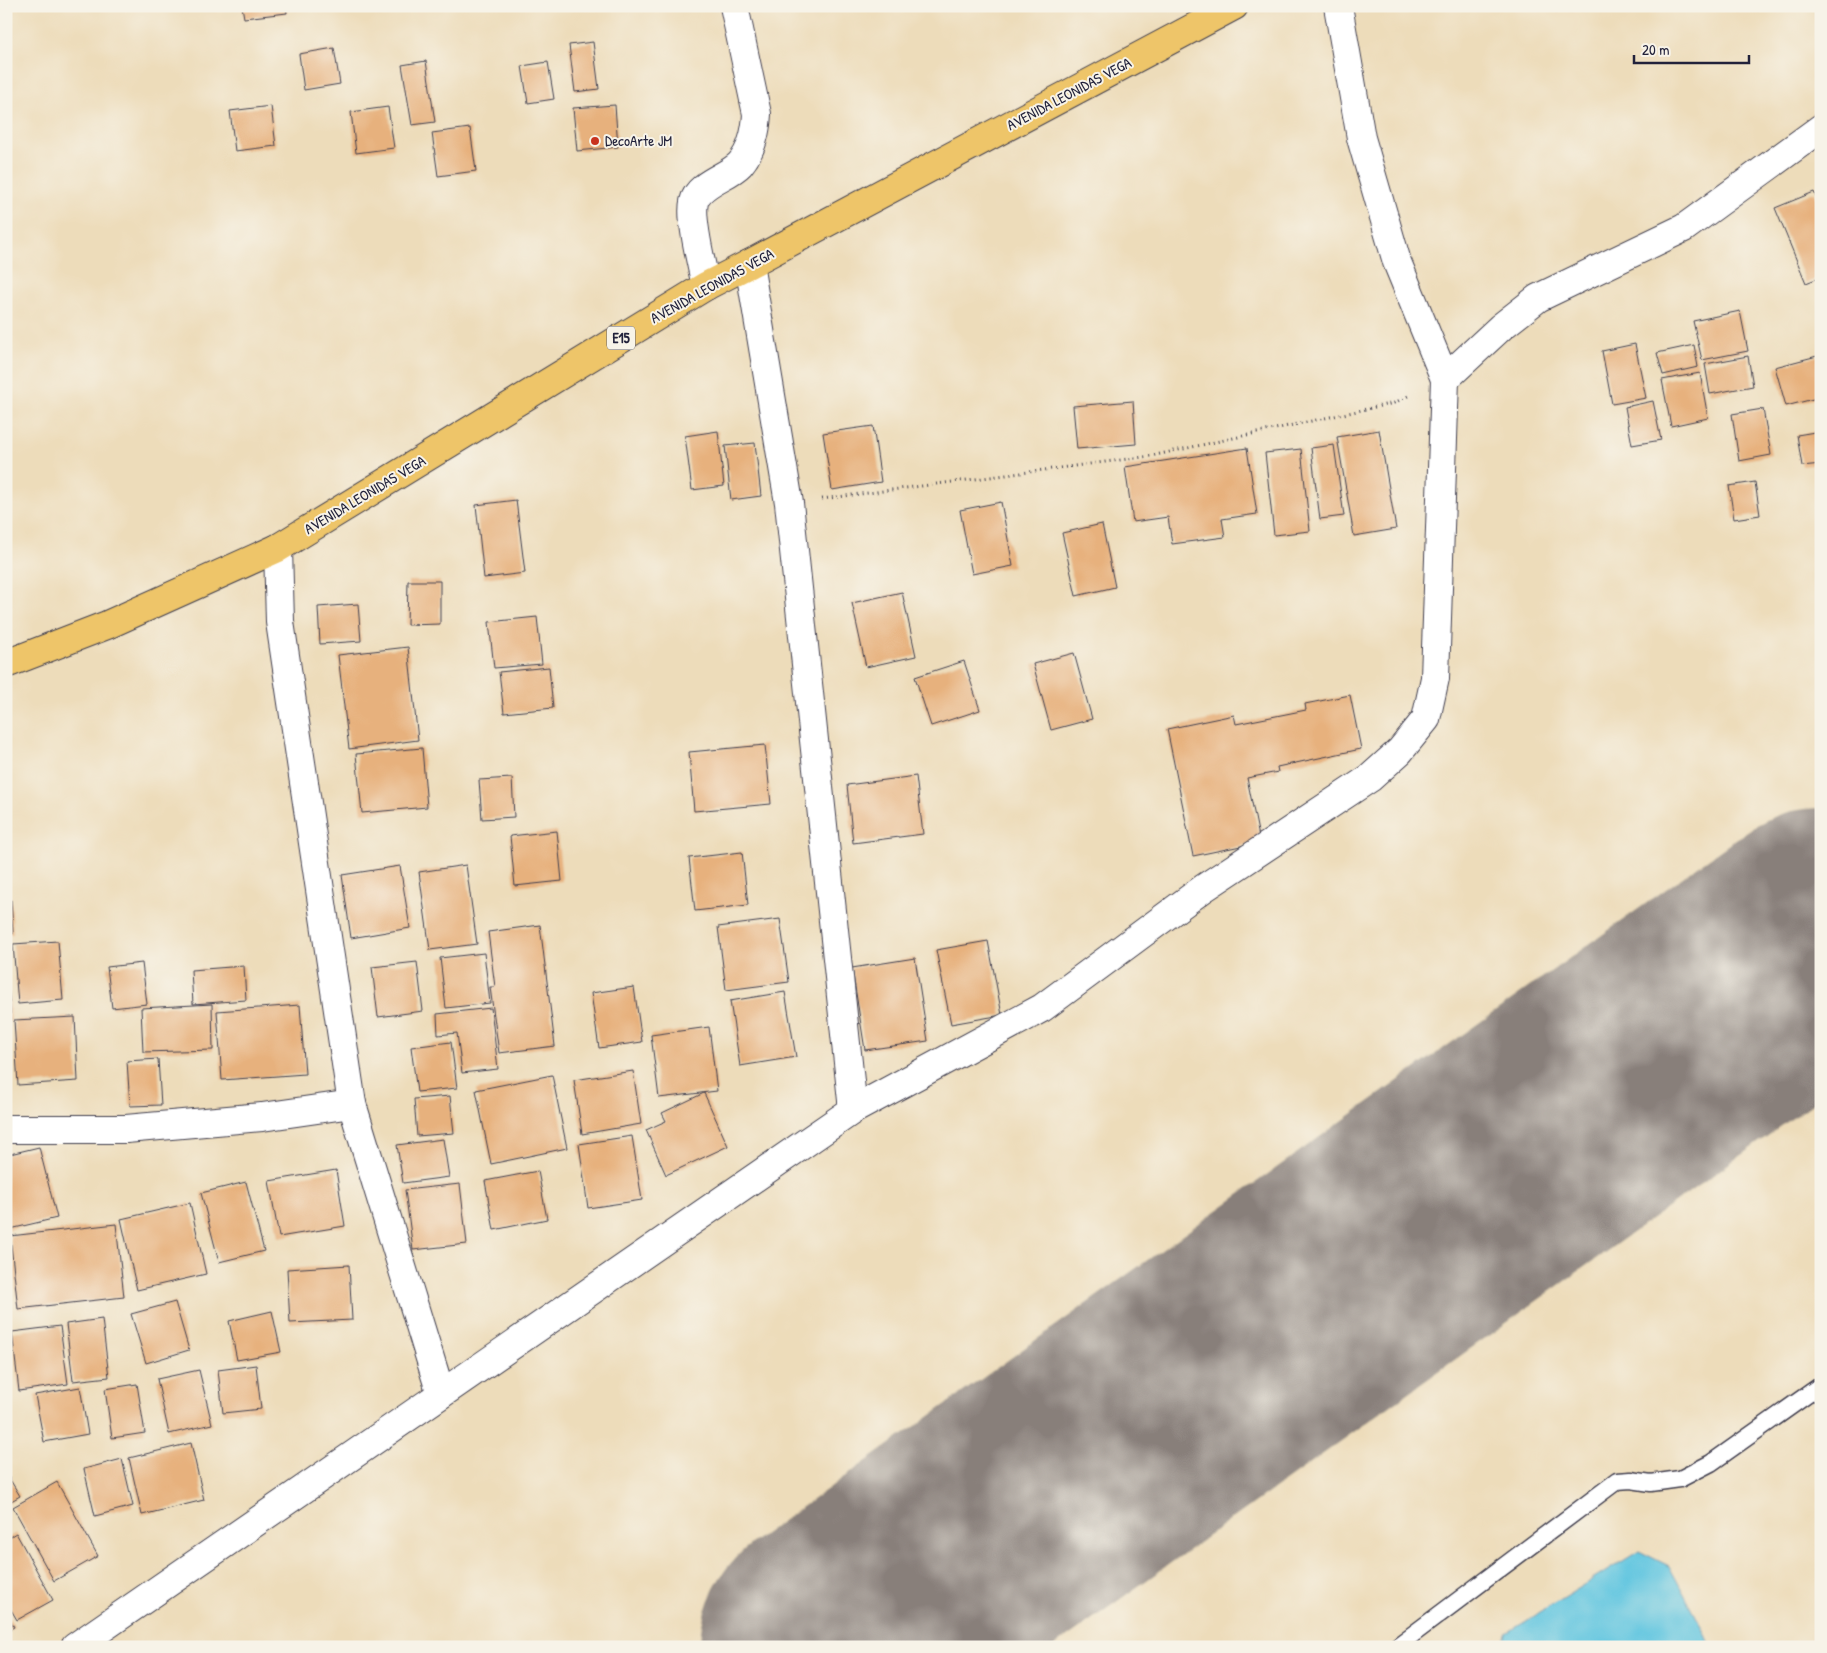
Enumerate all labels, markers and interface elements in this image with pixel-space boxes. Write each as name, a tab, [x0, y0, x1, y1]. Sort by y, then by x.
scale bar	[1634, 32, 1750, 64]
text: 20 m	[1642, 39, 1669, 60]
street label: AVENIDA LEONIDAS VEGA	[1003, 52, 1135, 135]
place label: DecoArte JM	[605, 130, 672, 151]
marker: DecoArte JM	[589, 135, 601, 147]
street label: AVENIDA LEONIDAS VEGA	[646, 243, 778, 328]
road number: E15	[607, 326, 635, 349]
street label: AVENIDA LEONIDAS VEGA	[300, 450, 430, 539]

